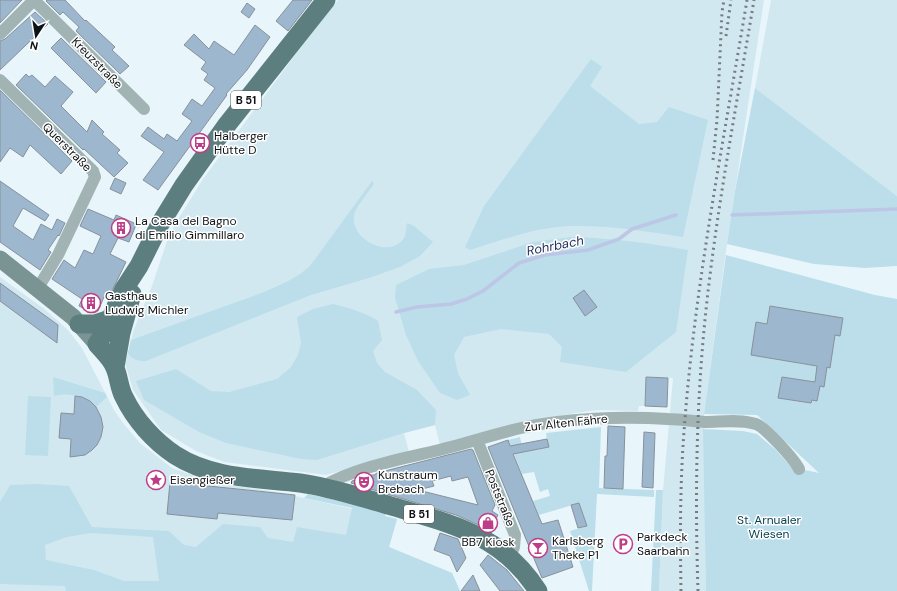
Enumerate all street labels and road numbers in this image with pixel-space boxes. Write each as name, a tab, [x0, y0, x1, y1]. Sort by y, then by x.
street label: Kreuzstraße	[68, 34, 126, 92]
road number: B 51	[231, 91, 261, 109]
street label: Querstraße	[39, 119, 95, 175]
street label: Zur Alten Fähre	[524, 411, 609, 435]
street label: Poststraße	[481, 467, 519, 529]
road number: B 51	[404, 505, 434, 523]

